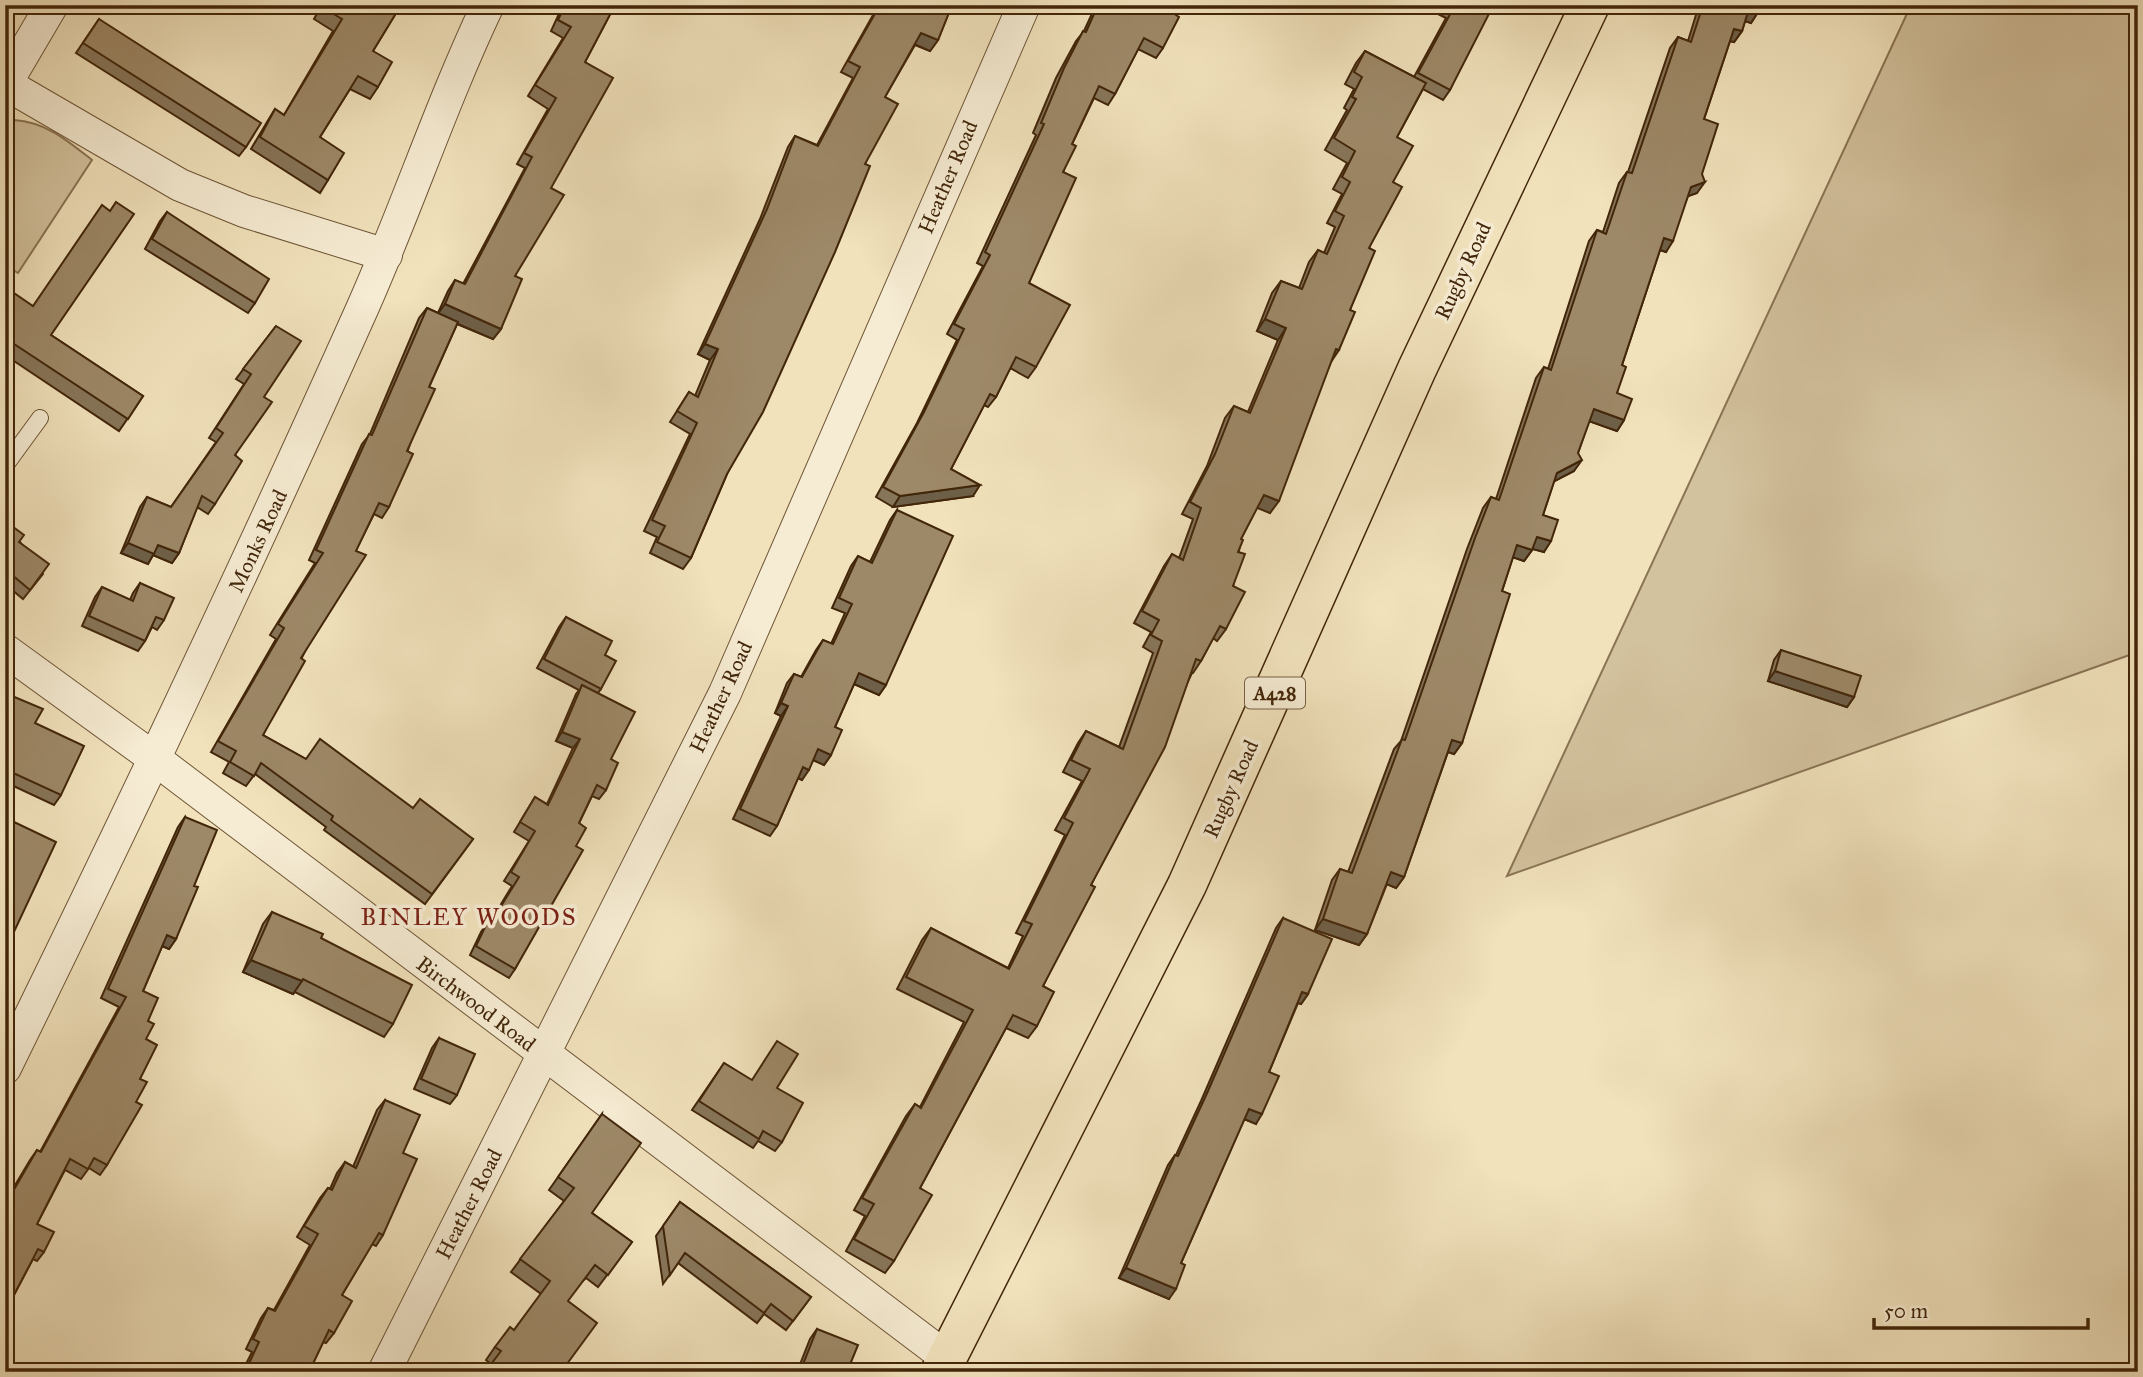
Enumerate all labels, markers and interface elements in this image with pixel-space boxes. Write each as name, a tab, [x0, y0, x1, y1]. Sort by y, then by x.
street label: Heather Road	[912, 116, 984, 238]
street label: Rugby Road	[1429, 218, 1497, 324]
street label: Monks Road	[223, 485, 293, 596]
street label: Heather Road	[684, 636, 758, 757]
road number: A428	[1245, 678, 1305, 708]
street label: Rugby Road	[1198, 736, 1264, 842]
district label: BINLEY WOODS	[360, 902, 578, 932]
street label: Birchwood Road	[411, 951, 541, 1058]
street label: Heather Road	[430, 1144, 508, 1264]
scale bar	[1874, 1286, 2087, 1330]
text: 50 m	[1884, 1298, 1929, 1324]

